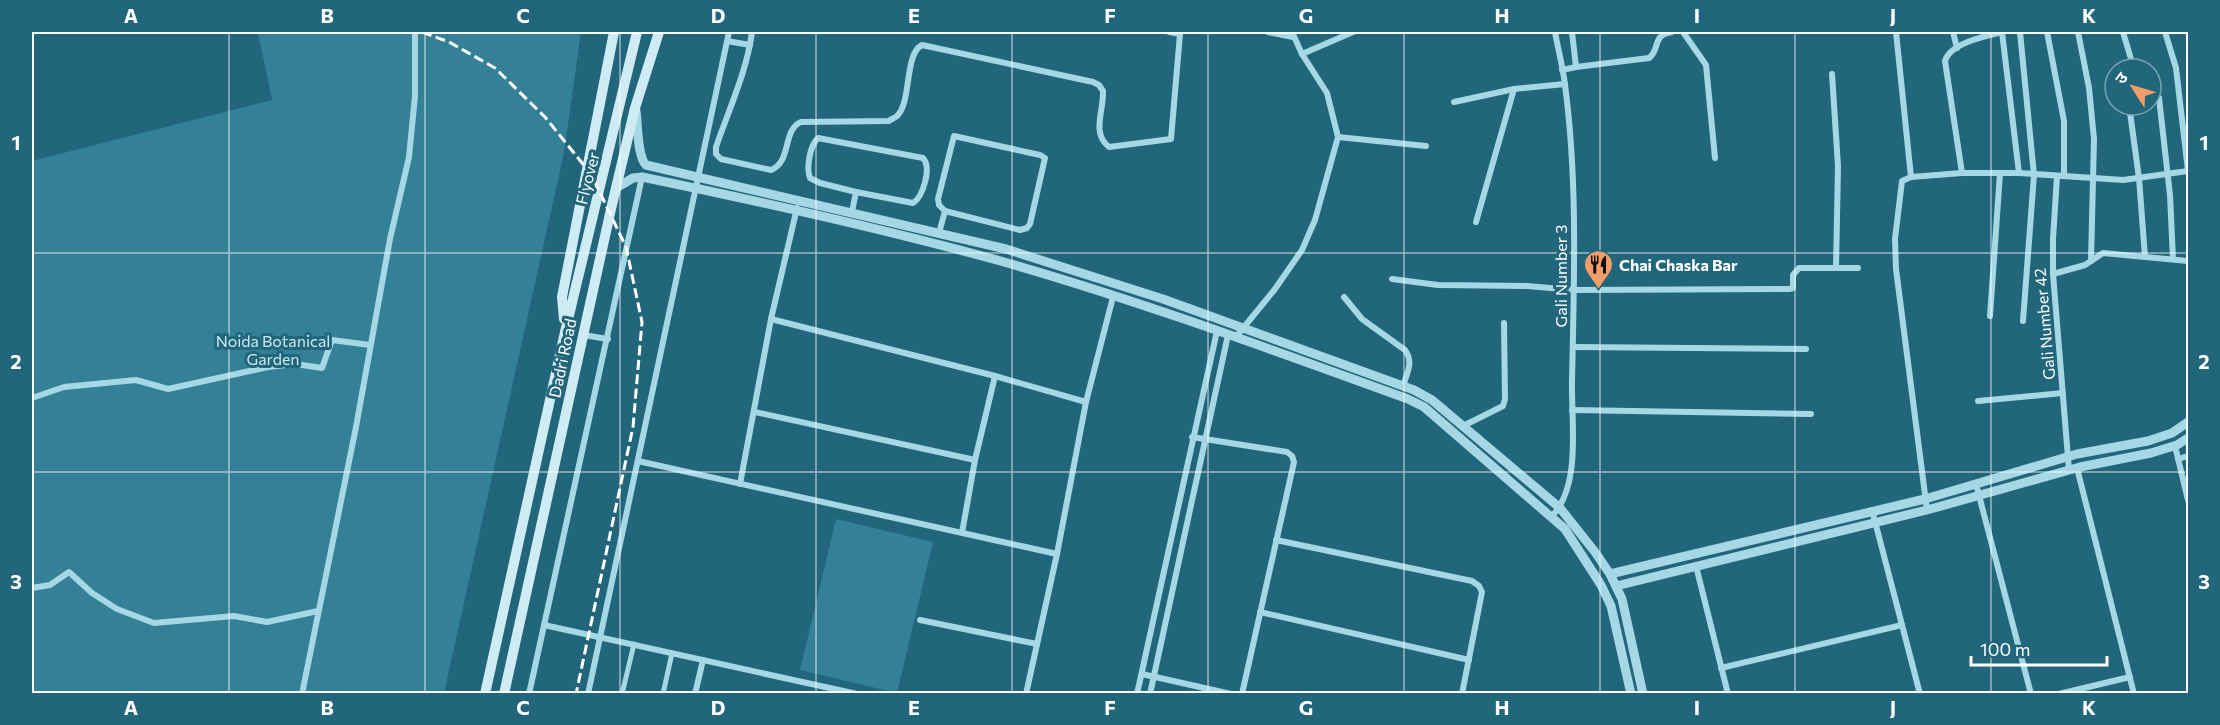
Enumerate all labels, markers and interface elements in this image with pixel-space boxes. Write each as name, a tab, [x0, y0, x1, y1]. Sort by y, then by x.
text: A	[124, 3, 138, 27]
text: B	[320, 3, 334, 27]
text: C	[516, 3, 530, 27]
text: D	[711, 3, 725, 27]
text: E	[908, 3, 920, 27]
text: F	[1104, 3, 1116, 27]
text: G	[1299, 3, 1313, 27]
text: H	[1495, 3, 1510, 27]
text: I	[1694, 3, 1700, 27]
text: J	[1890, 3, 1896, 27]
text: K	[2082, 3, 2096, 27]
north arrow	[2103, 57, 2163, 117]
text: उ	[2110, 68, 2131, 87]
text: 1	[11, 130, 21, 154]
text: 1	[2199, 130, 2209, 154]
street label: Flyover	[571, 149, 603, 206]
street label: Gali Number 3	[1551, 225, 1570, 327]
restaurant icon: Chai Chaska Bar	[1582, 248, 1614, 290]
place label: Chai Chaska Bar	[1619, 255, 1738, 274]
street label: Gali Number 42	[2030, 267, 2058, 381]
street label: Dadri Road	[544, 317, 580, 399]
park label: Noida Botanical Garden	[216, 331, 330, 368]
text: 2	[10, 349, 22, 373]
text: 2	[2198, 349, 2210, 373]
text: 3	[10, 569, 22, 593]
text: 3	[2198, 569, 2210, 593]
scale bar	[1971, 629, 2108, 667]
text: 100 m	[1980, 638, 2030, 660]
text: A	[124, 695, 138, 719]
text: B	[320, 695, 334, 719]
text: C	[516, 695, 530, 719]
text: D	[711, 695, 725, 719]
text: E	[908, 695, 920, 719]
text: F	[1104, 695, 1116, 719]
text: G	[1299, 695, 1313, 719]
text: H	[1495, 695, 1510, 719]
text: I	[1694, 695, 1700, 719]
text: J	[1890, 695, 1896, 719]
text: K	[2082, 695, 2096, 719]

